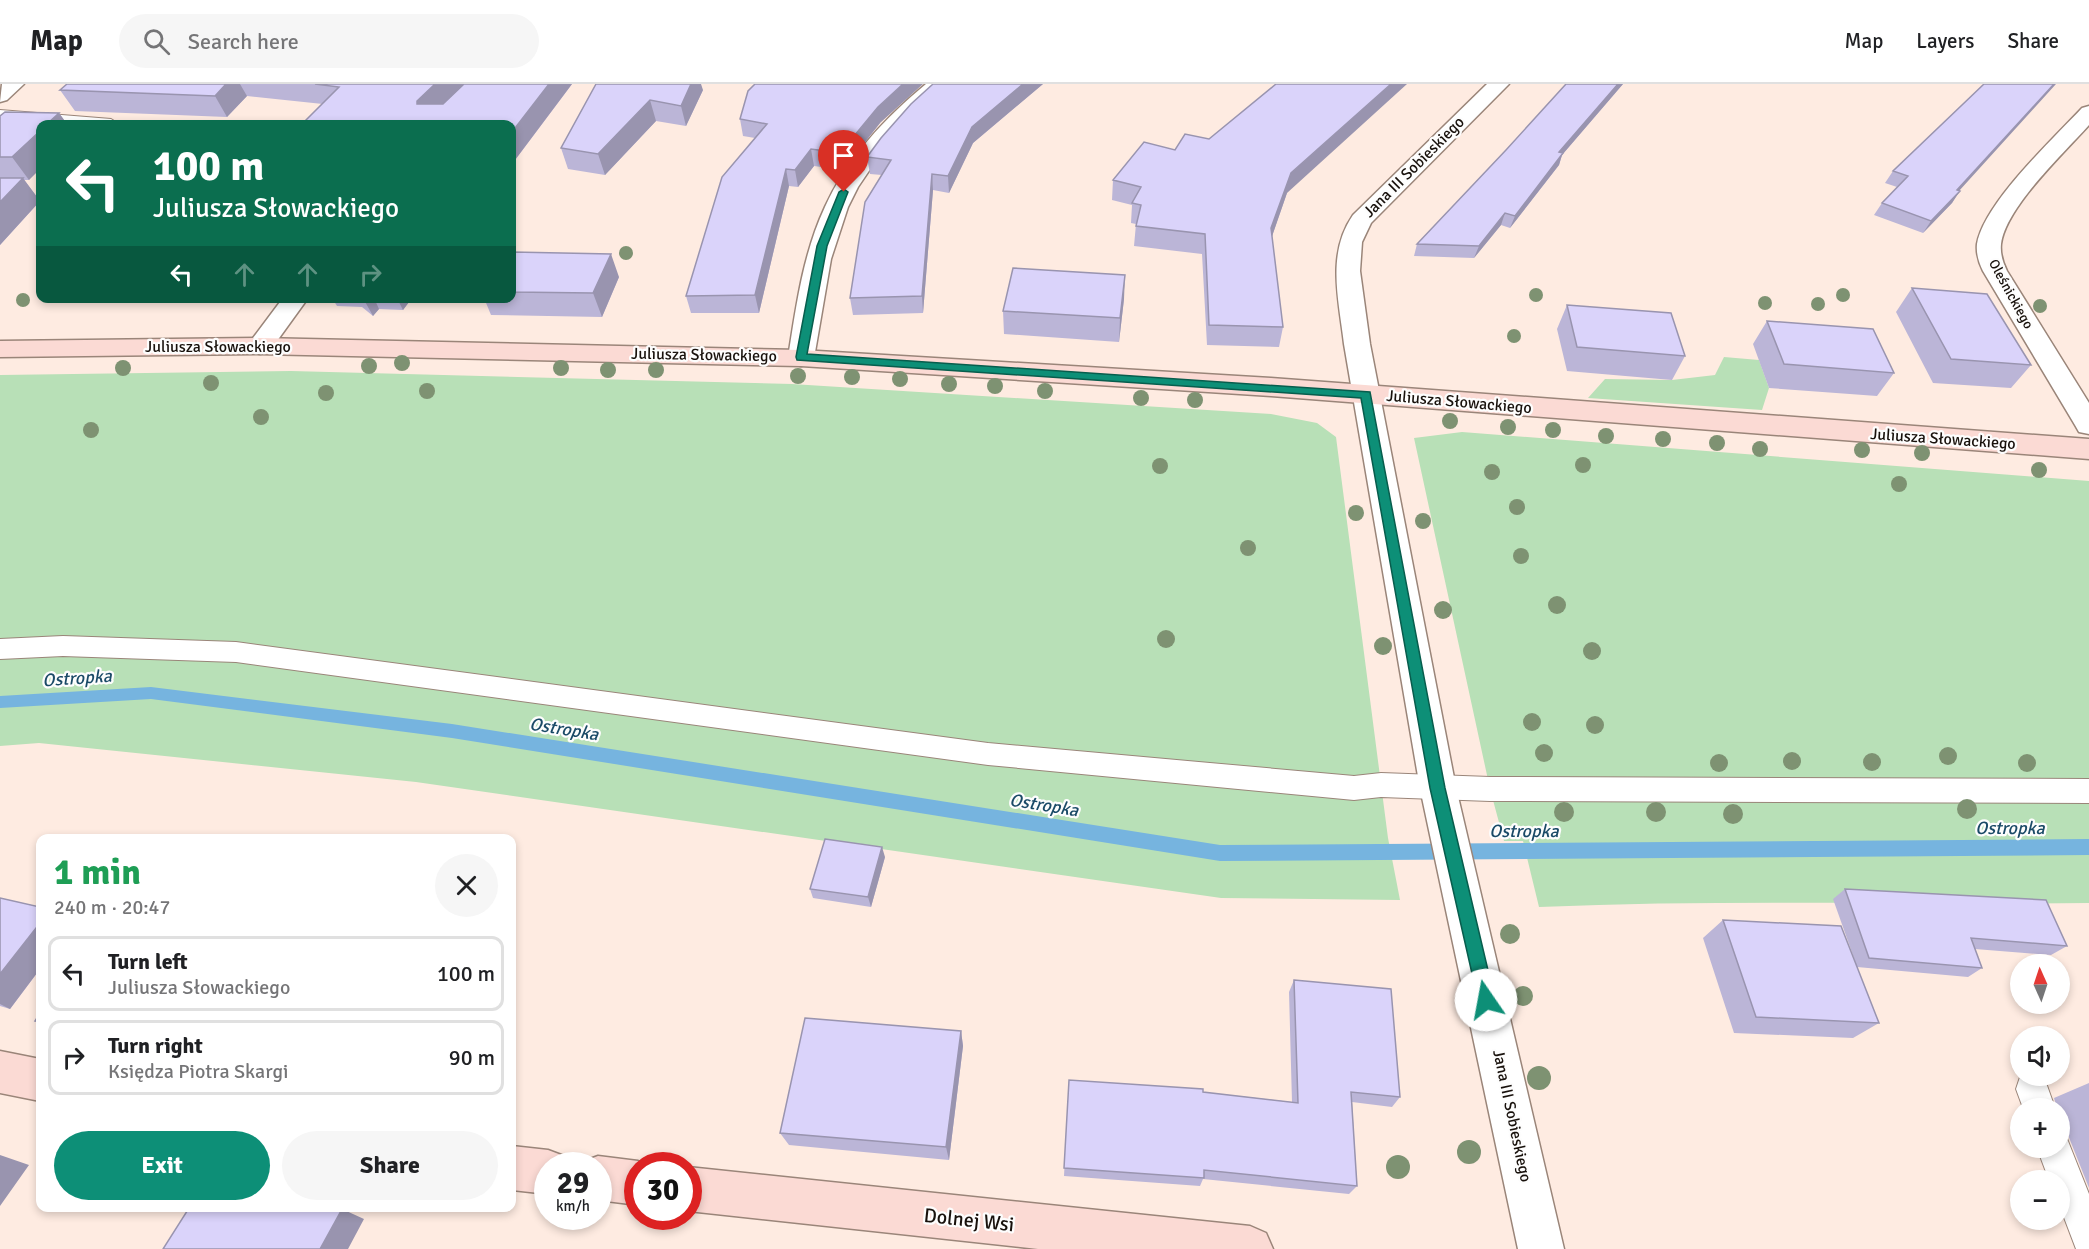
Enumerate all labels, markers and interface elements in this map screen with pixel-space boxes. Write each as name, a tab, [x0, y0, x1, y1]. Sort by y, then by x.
search box	[119, 14, 539, 68]
text: Map	[30, 24, 83, 58]
icon: search	[140, 25, 173, 58]
text: Search here	[188, 28, 299, 55]
text: Map	[1845, 28, 1883, 54]
text: Layers	[1916, 28, 1974, 54]
text: Share	[2007, 28, 2059, 54]
street label: Jana III Sobieskiego	[1359, 112, 1469, 222]
pin	[818, 130, 869, 192]
icon: arrive	[827, 139, 860, 172]
text: 100 m	[153, 141, 264, 192]
icon: left	[54, 144, 132, 222]
text: Juliusza Słowackiego	[153, 192, 399, 225]
street label: Oleśnickiego	[1985, 256, 2037, 332]
icon: left	[165, 258, 198, 291]
icon: ahead	[228, 258, 261, 291]
icon: ahead	[291, 258, 324, 291]
icon: right	[354, 258, 387, 291]
street label: Juliusza Słowackiego	[145, 337, 291, 357]
street label: Juliusza Słowackiego	[631, 344, 777, 366]
street label: Juliusza Słowackiego	[1385, 386, 1533, 418]
street label: Juliusza Słowackiego	[1870, 424, 2016, 454]
water label: Ostropka	[42, 665, 113, 691]
water label: Ostropka	[528, 713, 601, 745]
water label: Ostropka	[1008, 789, 1081, 821]
water label: Ostropka	[1975, 817, 2046, 839]
water label: Ostropka	[1489, 820, 1560, 842]
text: 1 min	[54, 850, 141, 895]
button: close	[435, 854, 498, 917]
text: 240 m · 20:47	[54, 895, 170, 920]
text: Turn left	[108, 948, 188, 975]
north arrow	[2010, 954, 2070, 1014]
map controls	[2010, 954, 2070, 1230]
icon: left	[57, 957, 90, 990]
text: 100 m	[437, 960, 495, 987]
position arrow	[1454, 968, 1518, 1032]
text: Juliusza Słowackiego	[108, 975, 290, 1000]
button: sound	[2010, 1026, 2070, 1086]
text: Turn right	[108, 1032, 203, 1059]
icon: right	[57, 1041, 90, 1074]
text: 90 m	[449, 1044, 495, 1071]
street label: Jana III Sobieskiego	[1488, 1048, 1536, 1184]
text: Księdza Piotra Skargi	[108, 1059, 288, 1084]
button: +	[2010, 1098, 2070, 1158]
button: Exit	[54, 1131, 270, 1200]
button: Share	[282, 1131, 498, 1200]
speed limit sign: 30	[624, 1152, 702, 1230]
text: 29	[557, 1165, 589, 1202]
button: −	[2010, 1170, 2070, 1230]
text: km/h	[556, 1197, 590, 1215]
street label: Dolnej Wsi	[923, 1203, 1015, 1237]

